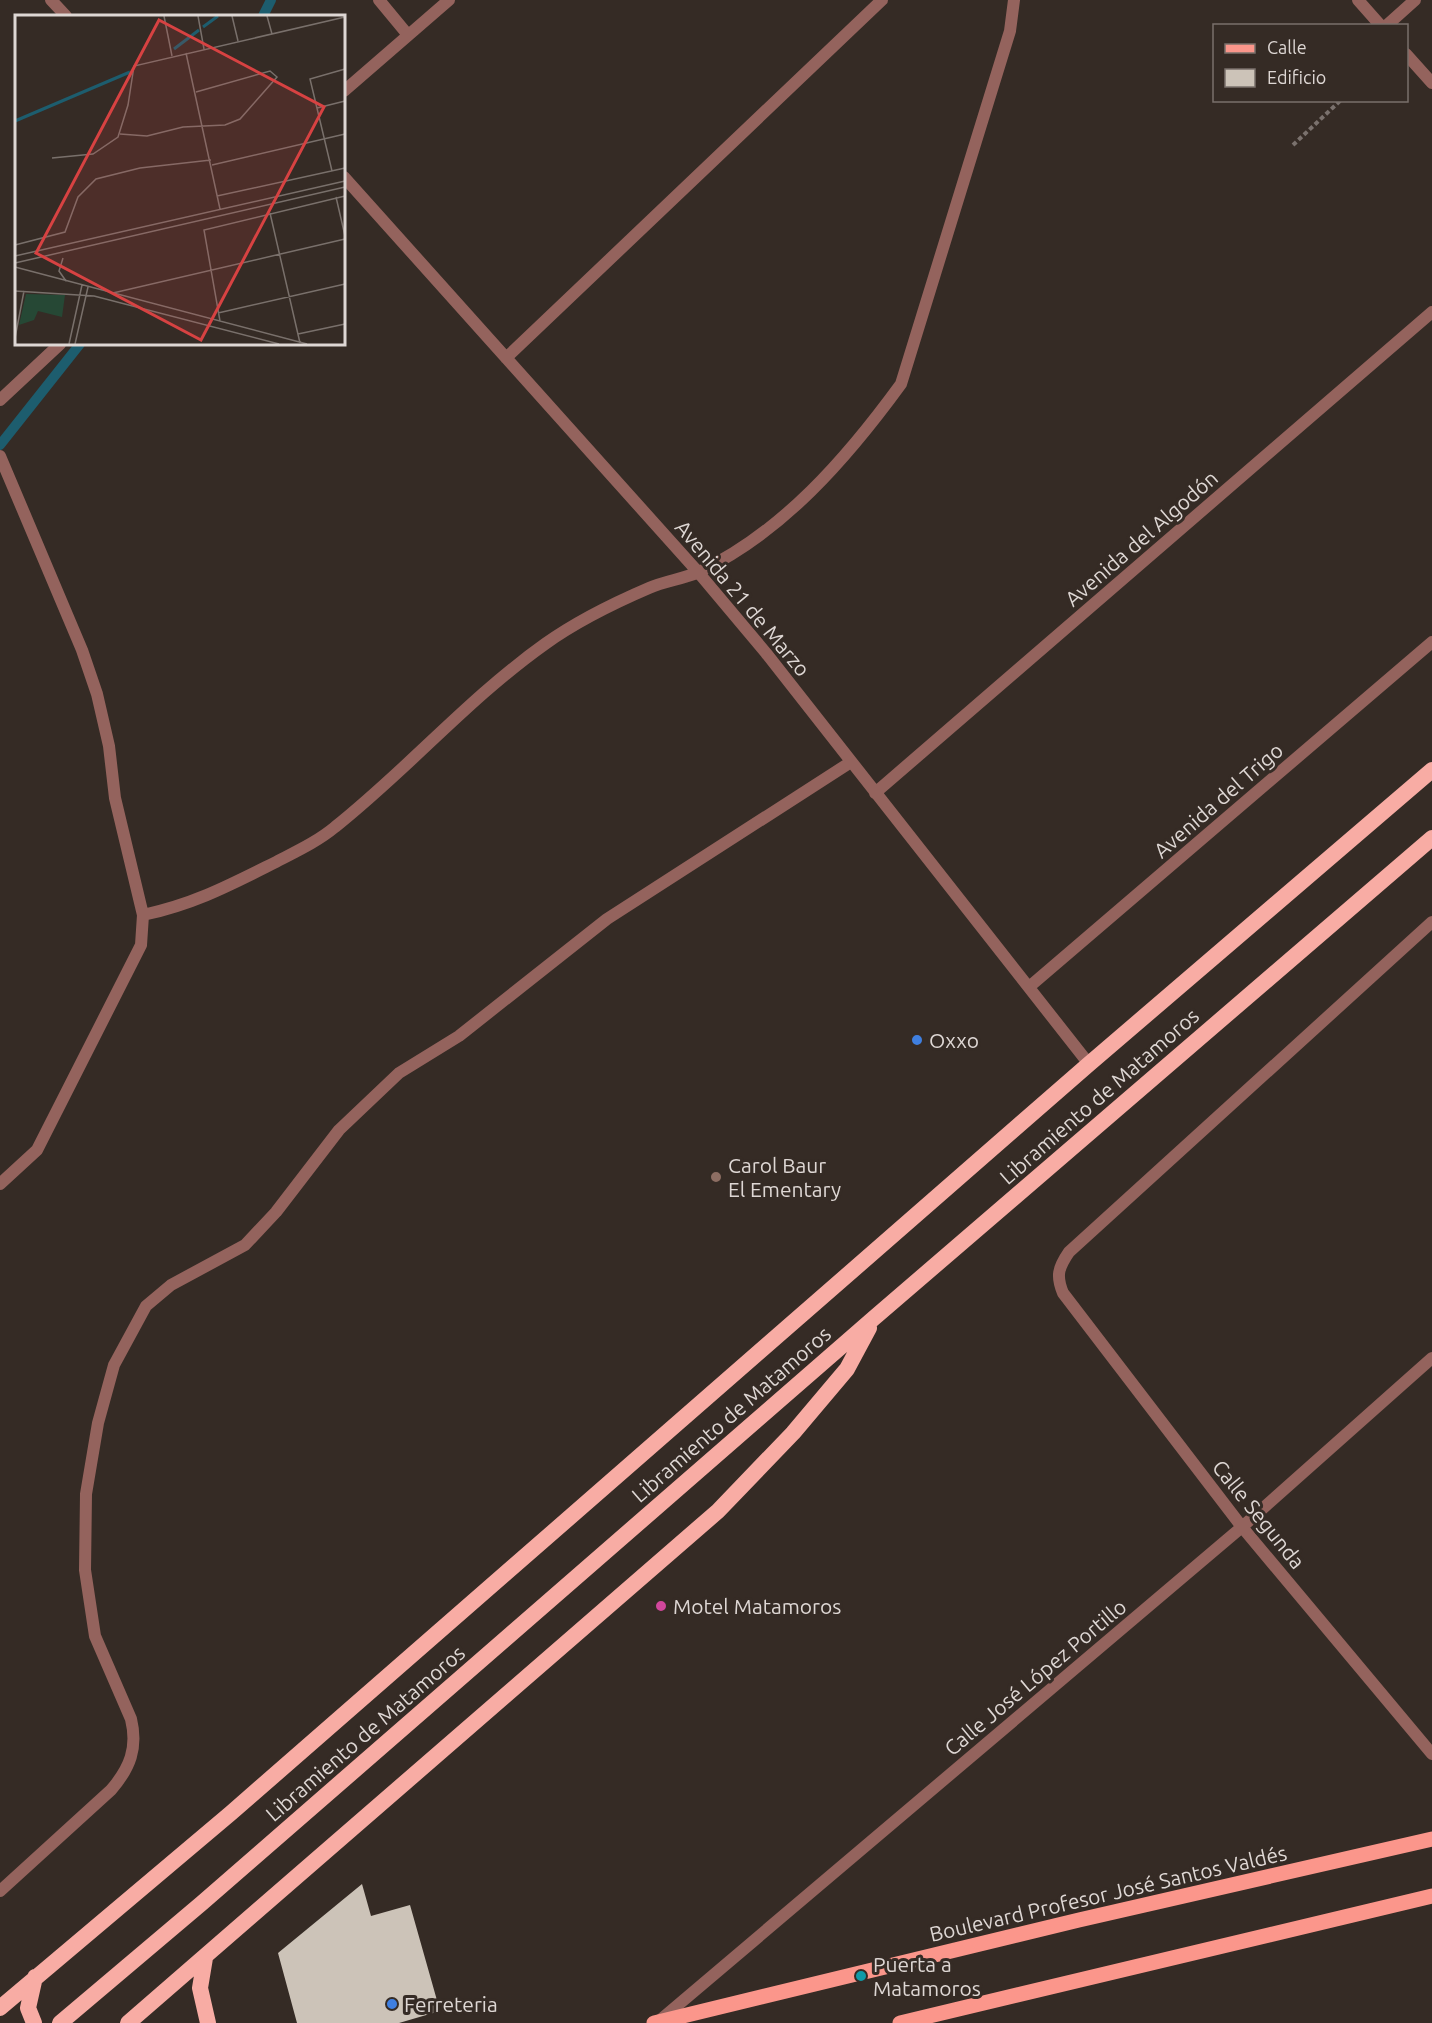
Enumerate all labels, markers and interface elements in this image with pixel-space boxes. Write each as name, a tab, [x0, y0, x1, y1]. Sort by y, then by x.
inset map	[15, 15, 345, 345]
legend	[1213, 24, 1408, 102]
text: Calle	[1267, 37, 1307, 57]
text: Edificio	[1267, 67, 1326, 87]
street label: Avenida del Algodón	[1060, 465, 1222, 611]
street label: Avenida 21 de Marzo	[671, 515, 815, 681]
street label: Avenida del Trigo	[1149, 738, 1287, 862]
street label: Libramiento de Matamoros	[995, 1003, 1203, 1189]
place label: Oxxo	[929, 1028, 979, 1052]
marker: Oxxo	[910, 1033, 924, 1047]
place label: Carol Baur El Ementary	[728, 1153, 841, 1201]
marker: Carol Baur El Ementary	[709, 1170, 723, 1184]
street label: Libramiento de Matamoros	[627, 1321, 835, 1507]
street label: Calle Segunda	[1208, 1455, 1310, 1573]
place label: Motel Matamoros	[673, 1594, 841, 1618]
street label: Calle José López Portillo	[939, 1594, 1131, 1760]
marker: Motel Matamoros	[654, 1599, 668, 1613]
street label: Libramiento de Matamoros	[261, 1640, 469, 1826]
street label: Boulevard Profesor José Santos Valdés	[927, 1840, 1289, 1946]
place label: Puerta a Matamoros	[873, 1952, 981, 2000]
marker: Puerta a Matamoros	[854, 1969, 868, 1983]
place label: Ferreteria	[404, 1992, 498, 2016]
marker: Ferreteria	[385, 1997, 399, 2011]

